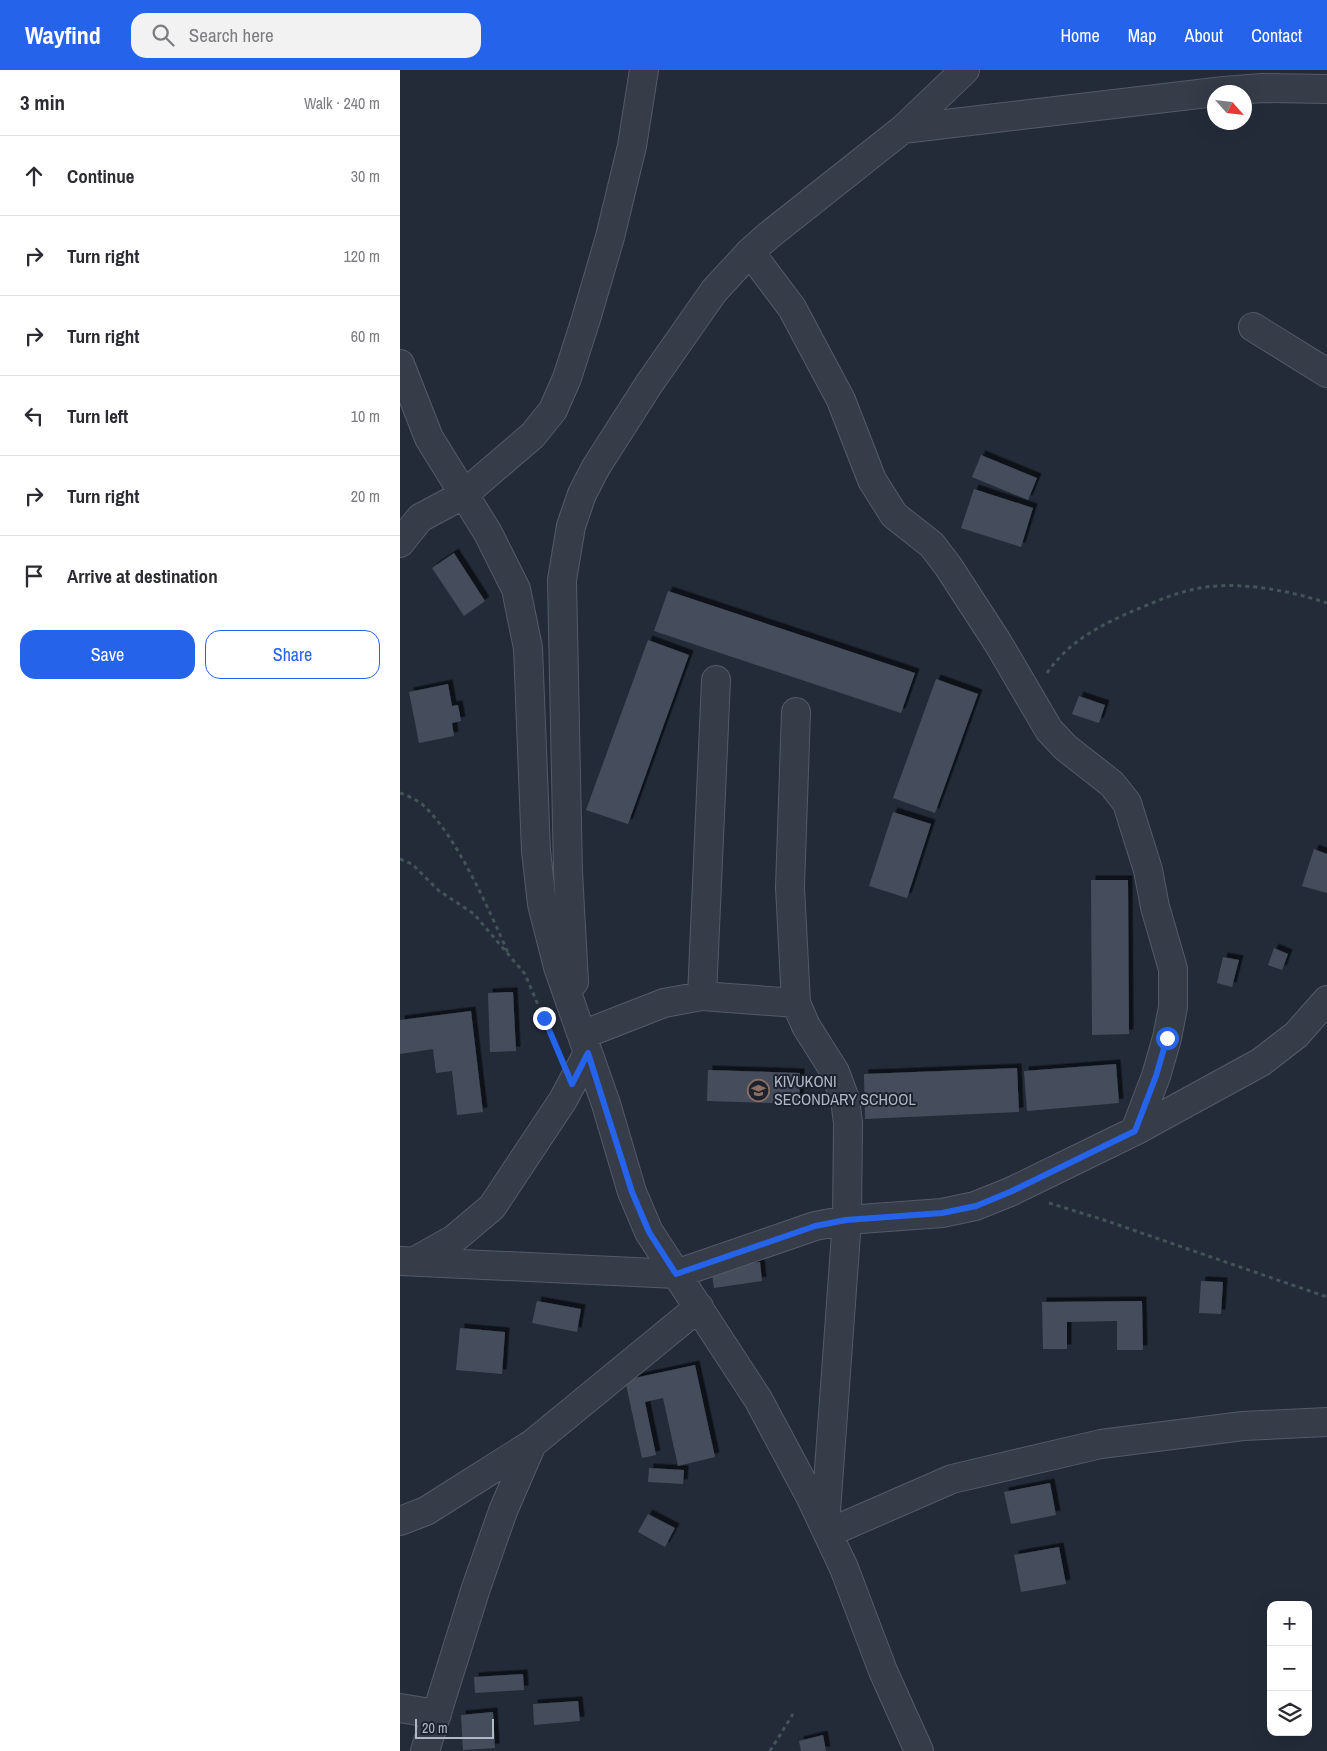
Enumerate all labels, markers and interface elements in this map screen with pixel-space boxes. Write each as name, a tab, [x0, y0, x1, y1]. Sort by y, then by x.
search box	[131, 13, 481, 58]
text: Wayfind	[25, 19, 101, 51]
icon: search	[149, 21, 177, 49]
text: Search here	[189, 22, 274, 48]
text: Home	[1060, 23, 1100, 48]
text: Map	[1128, 23, 1157, 48]
text: About	[1185, 23, 1223, 48]
text: Contact	[1251, 23, 1302, 48]
north arrow	[1207, 85, 1252, 130]
text: 3 min	[20, 88, 65, 117]
text: Walk · 240 m	[304, 92, 380, 114]
icon: ahead	[20, 162, 48, 190]
text: Continue	[67, 163, 135, 189]
text: 30 m	[351, 165, 380, 187]
icon: right	[20, 242, 48, 270]
text: Turn right	[67, 243, 139, 269]
text: 120 m	[344, 245, 380, 267]
icon: right	[20, 322, 48, 350]
text: Turn right	[67, 323, 139, 349]
text: 60 m	[351, 325, 380, 347]
icon: left	[20, 402, 48, 430]
text: Turn left	[67, 403, 128, 429]
text: 10 m	[351, 405, 380, 427]
icon: right	[20, 482, 48, 510]
text: Turn right	[67, 483, 139, 509]
text: 20 m	[351, 485, 380, 507]
icon: arrive	[20, 562, 48, 590]
text: Arrive at destination	[67, 563, 218, 589]
button: Save	[20, 630, 195, 679]
button: Share	[205, 630, 380, 679]
route end	[533, 1007, 556, 1030]
route start	[1156, 1027, 1179, 1050]
place label: KIVUKONI SECONDARY SCHOOL	[774, 1070, 916, 1110]
school or university icon: KIVUKONI SECONDARY SCHOOL	[746, 1078, 770, 1102]
map controls	[1267, 1601, 1312, 1736]
button: +	[1267, 1601, 1312, 1646]
button: −	[1267, 1646, 1312, 1691]
button: layers	[1267, 1691, 1312, 1736]
scale bar	[415, 1716, 494, 1739]
text: 20 m	[422, 1719, 448, 1737]

